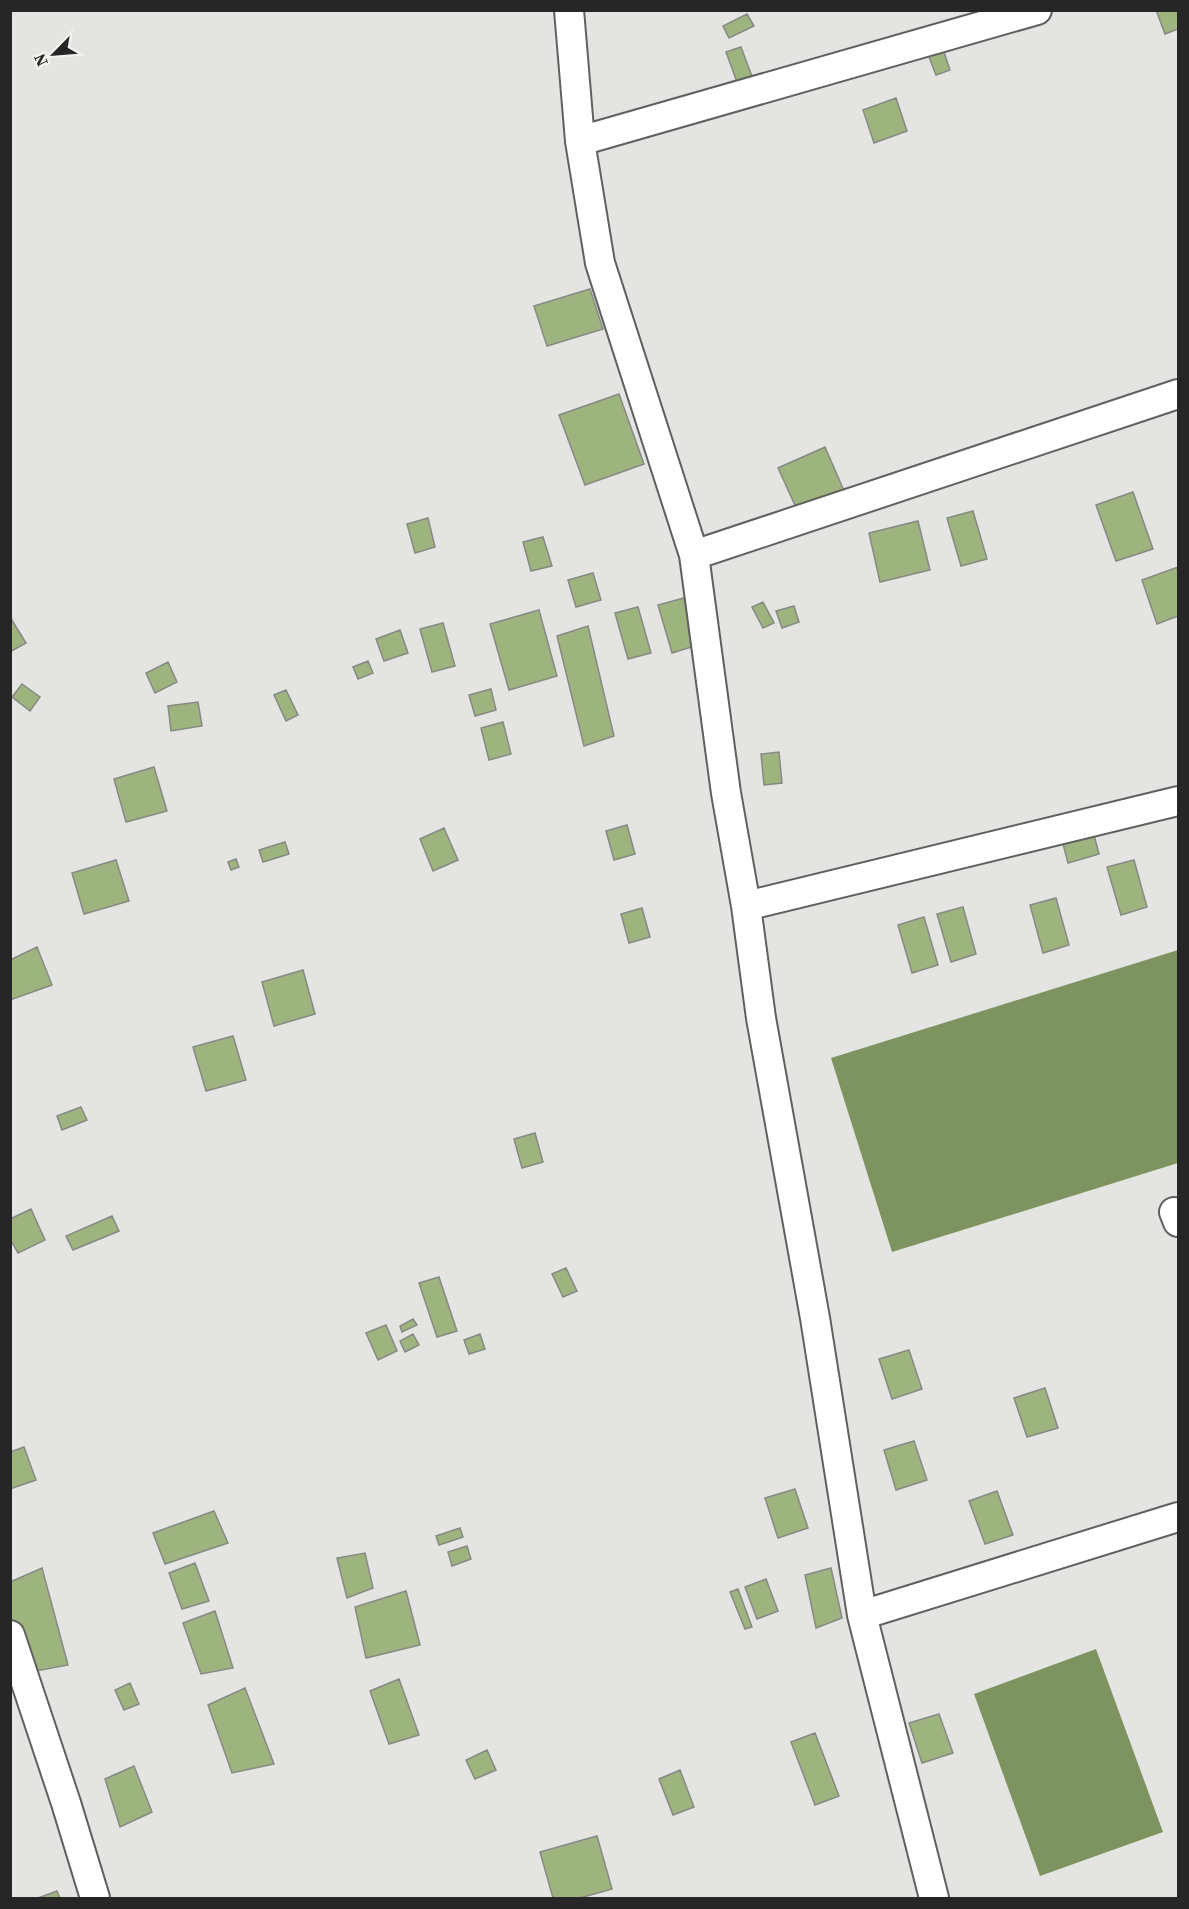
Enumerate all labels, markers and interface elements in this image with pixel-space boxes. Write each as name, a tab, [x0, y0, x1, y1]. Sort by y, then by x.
north arrow	[24, 24, 84, 84]
text: N	[28, 50, 53, 70]

